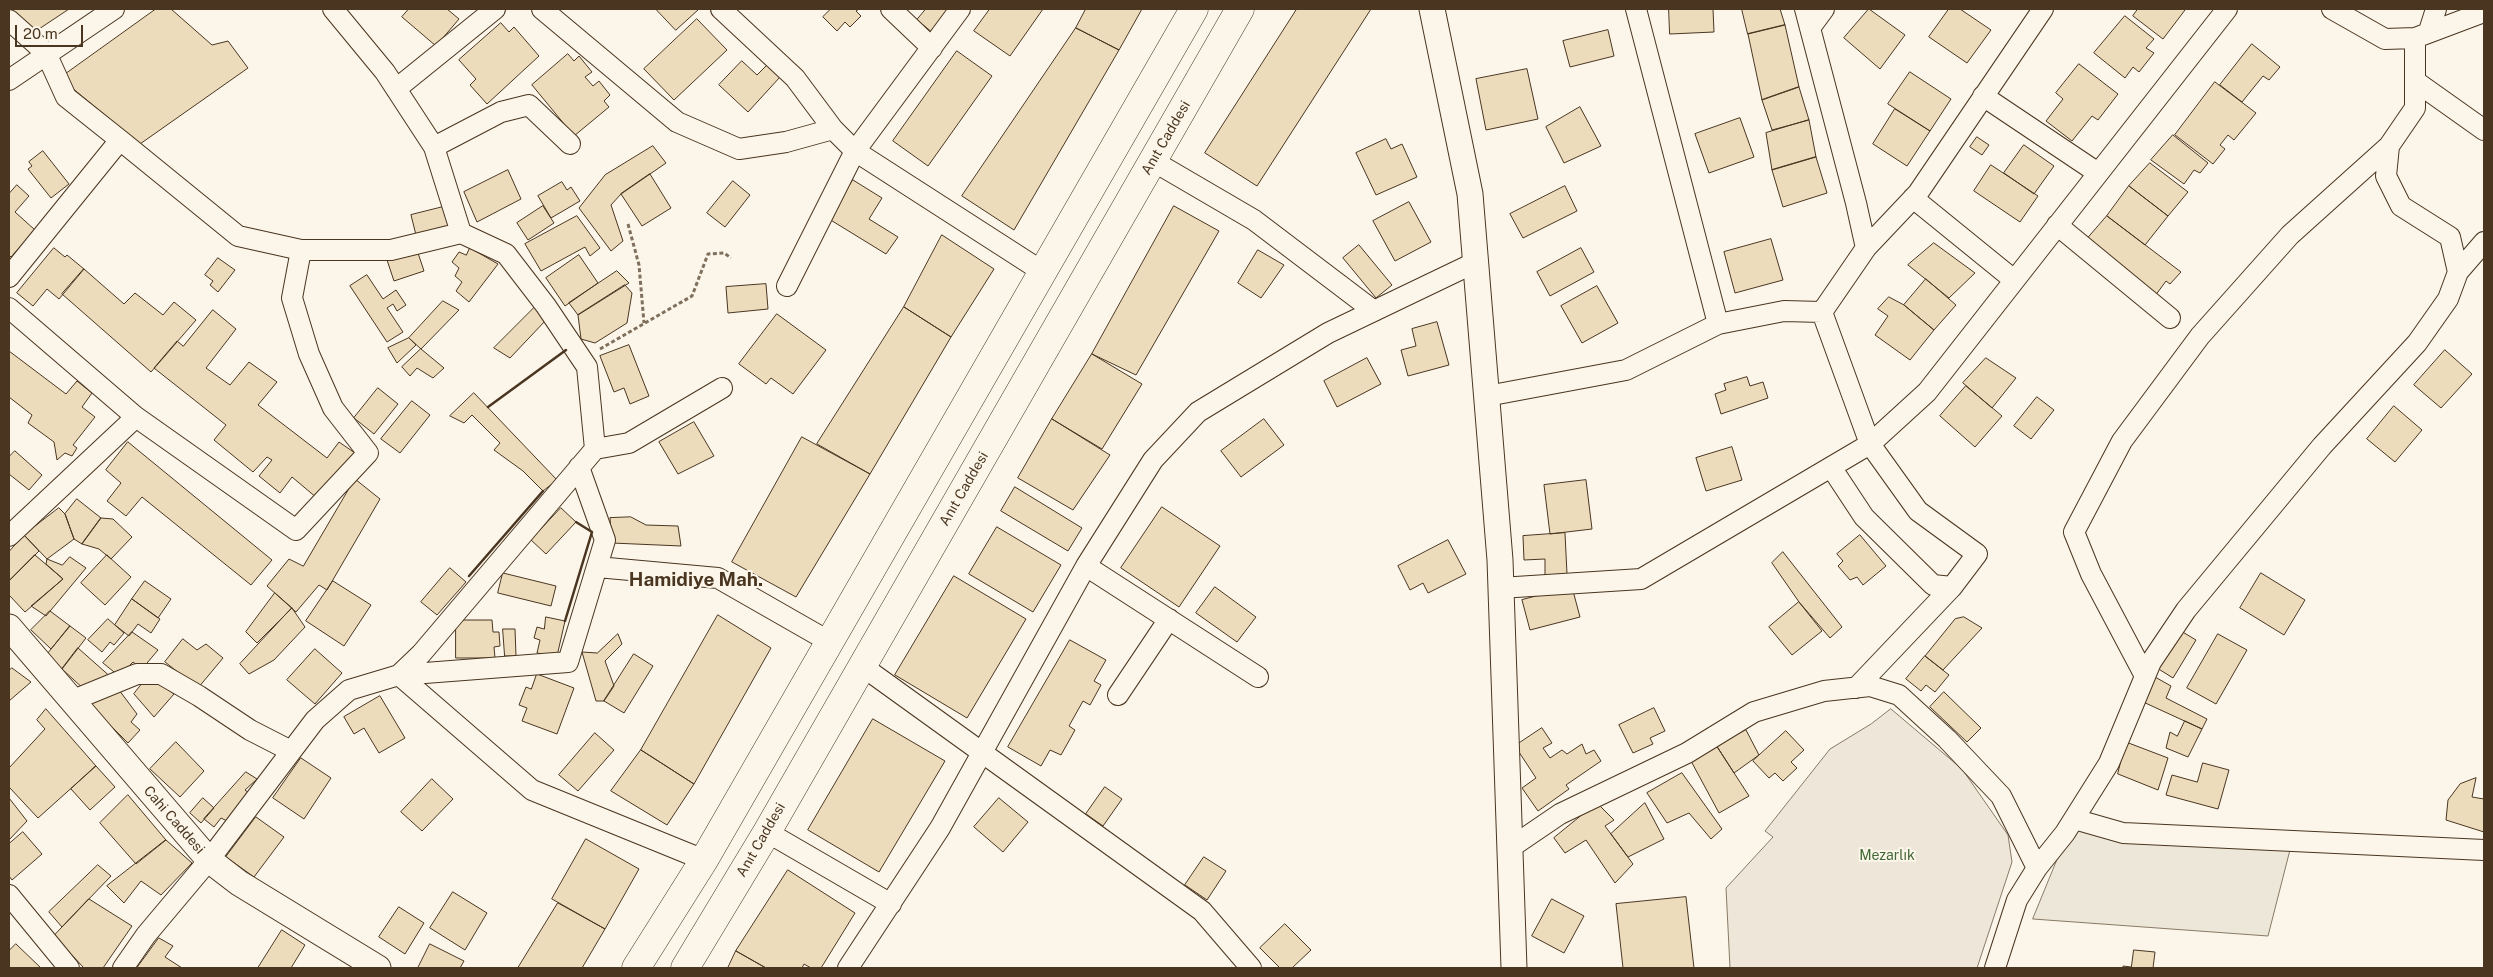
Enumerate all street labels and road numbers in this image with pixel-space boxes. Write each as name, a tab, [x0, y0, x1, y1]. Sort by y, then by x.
street label: Anıt Caddesi	[1138, 98, 1194, 178]
street label: Anıt Caddesi	[936, 449, 992, 529]
street label: Cahi Caddesi	[140, 783, 208, 857]
street label: Anıt Caddesi	[733, 800, 789, 880]

